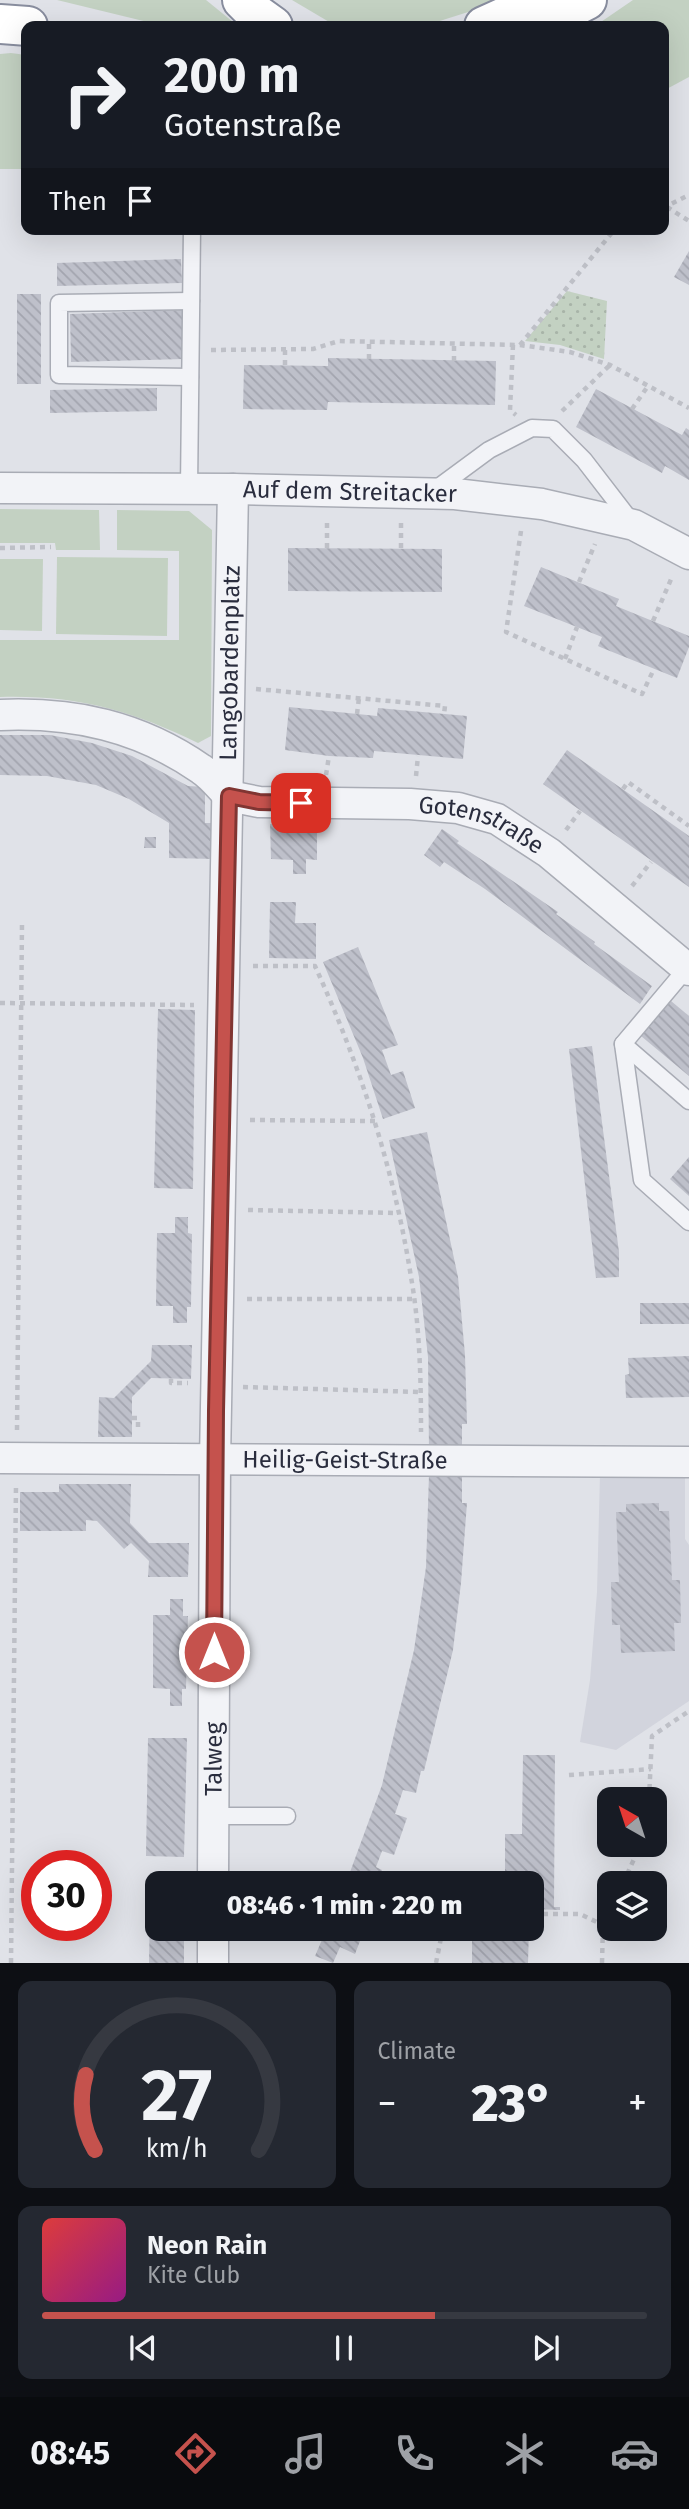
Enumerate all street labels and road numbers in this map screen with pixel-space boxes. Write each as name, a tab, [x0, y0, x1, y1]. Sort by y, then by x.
street label: Auf dem Streitacker	[243, 475, 458, 508]
street label: Langobardenplatz	[214, 565, 246, 761]
street label: Gotenstraße	[418, 791, 549, 860]
street label: Heilig-Geist-Straße	[242, 1445, 448, 1475]
street label: Talweg	[199, 1721, 228, 1796]

